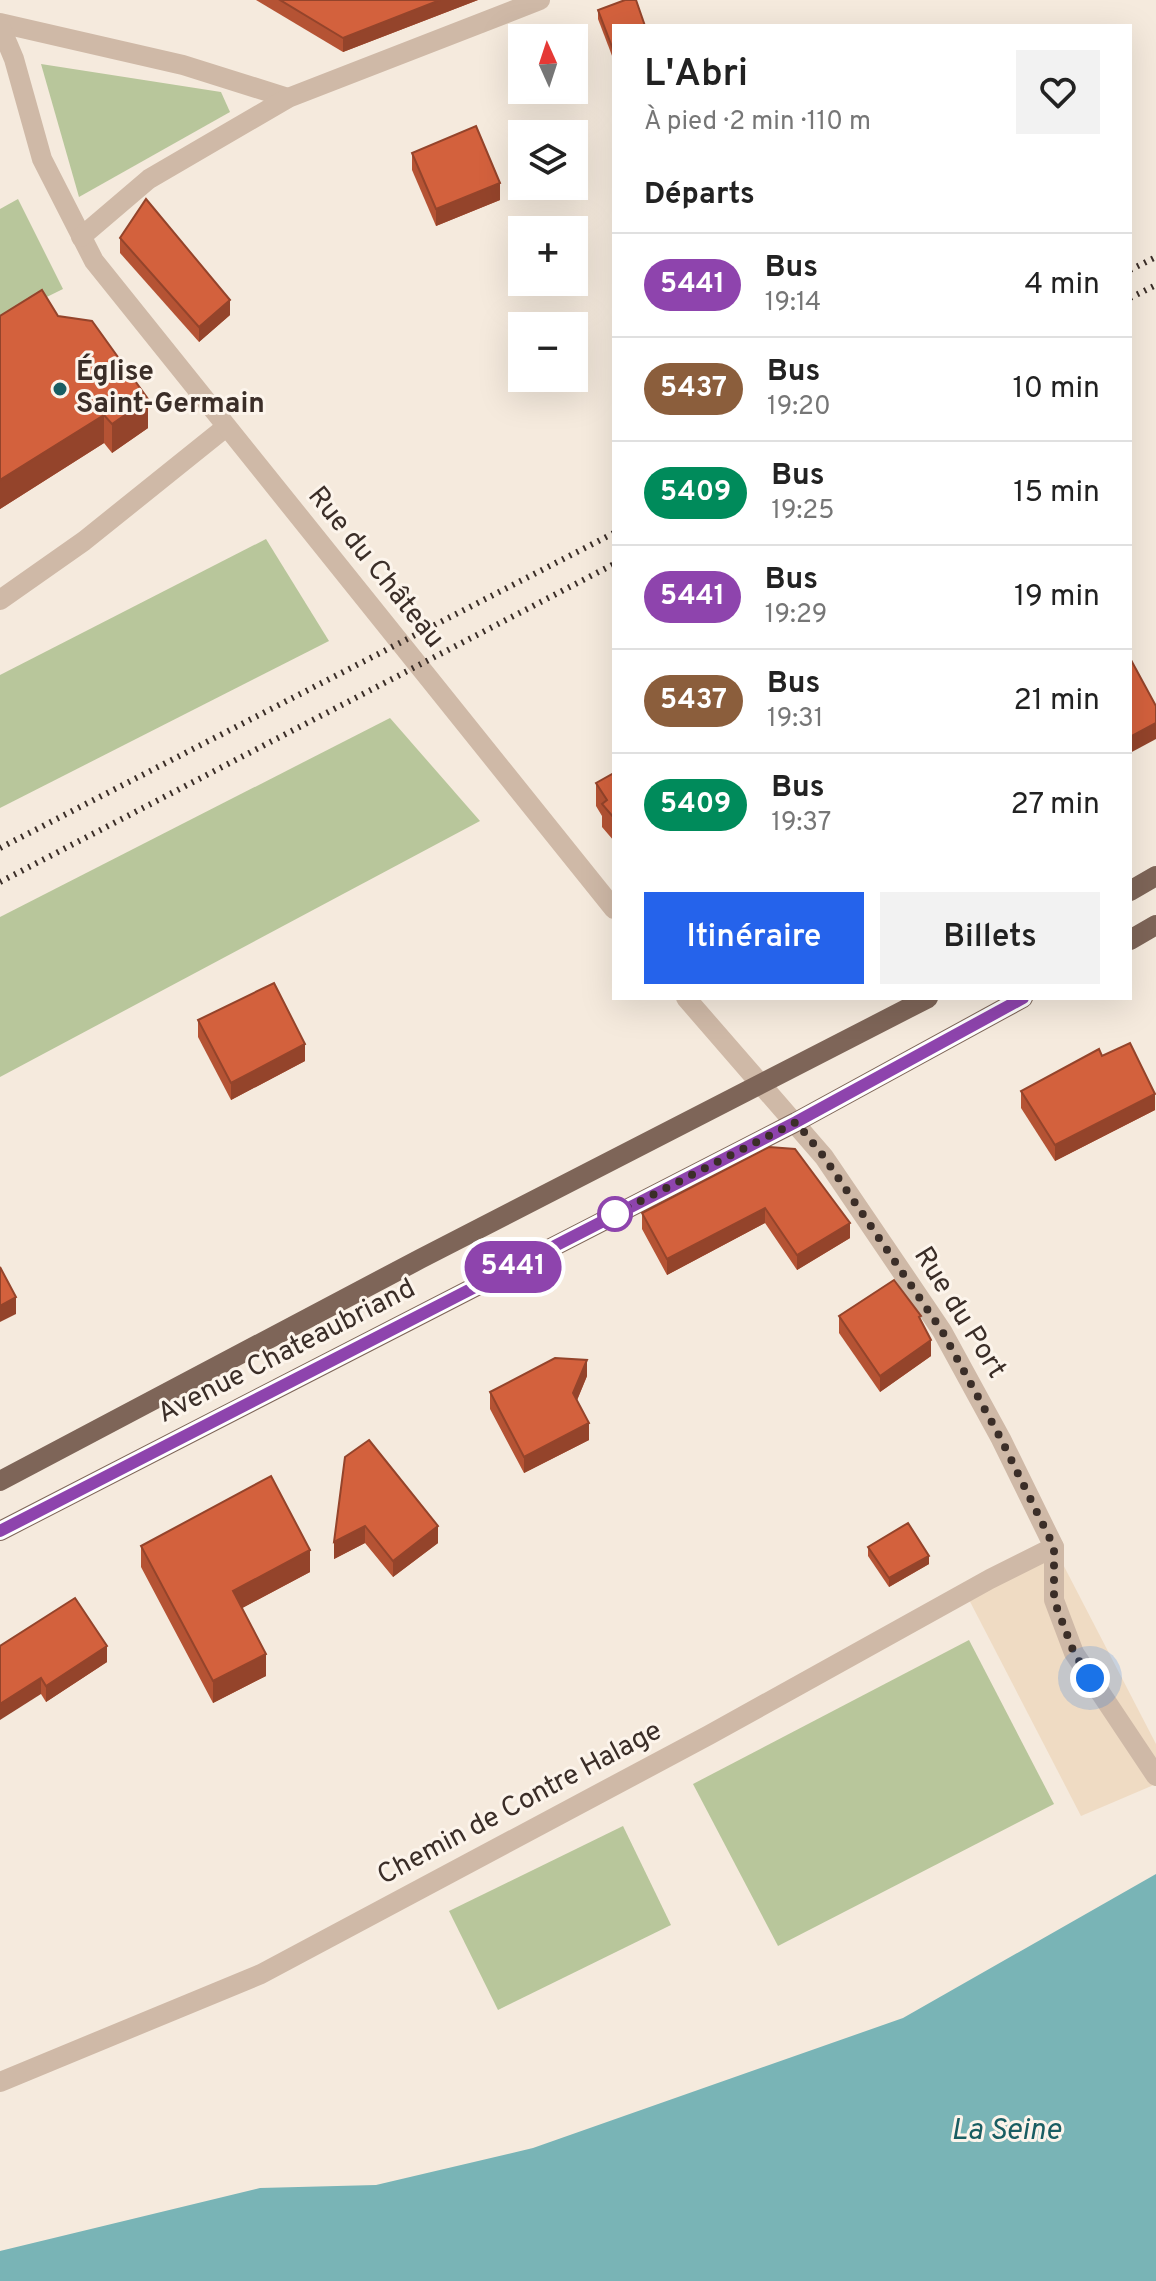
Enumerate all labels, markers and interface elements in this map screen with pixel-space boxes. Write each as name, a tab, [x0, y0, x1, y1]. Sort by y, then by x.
north arrow	[508, 24, 588, 104]
map controls	[508, 24, 588, 392]
button: heart	[1016, 50, 1100, 134]
text: L'Abri	[644, 51, 748, 100]
text: À pied · 2 min · 110 m	[644, 106, 871, 139]
button: layers	[508, 120, 588, 200]
text: Départs	[644, 177, 755, 214]
button: +	[508, 216, 588, 296]
text: Bus	[765, 250, 818, 287]
text: 5441	[660, 267, 725, 303]
text: 4 min	[1024, 267, 1100, 304]
text: 19:14	[765, 287, 821, 320]
button: −	[508, 312, 588, 392]
place label: Église Saint-Germain	[76, 353, 265, 423]
text: Bus	[767, 354, 820, 391]
text: 5437	[660, 371, 727, 407]
text: 10 min	[1013, 371, 1100, 408]
marker: Église Saint-Germain	[51, 380, 69, 398]
text: 19:20	[767, 391, 831, 424]
text: Bus	[771, 458, 825, 495]
text: 5409	[660, 475, 731, 511]
text: 15 min	[1013, 475, 1100, 512]
street label: Rue du Château	[299, 480, 451, 656]
text: 19:25	[771, 495, 834, 528]
text: Bus	[765, 562, 818, 599]
text: 5441	[660, 579, 725, 615]
text: 19 min	[1014, 579, 1100, 616]
text: 19:29	[765, 599, 827, 632]
text: Bus	[767, 666, 820, 703]
text: 5437	[660, 683, 727, 719]
text: 21 min	[1013, 683, 1100, 720]
text: 19:31	[767, 703, 823, 736]
text: Bus	[771, 770, 825, 807]
text: 5409	[660, 787, 731, 823]
text: 27 min	[1011, 787, 1100, 824]
text: 19:37	[771, 807, 831, 840]
button: Itinéraire	[644, 892, 864, 984]
button: Billets	[880, 892, 1100, 984]
unlabelled marker	[598, 1197, 632, 1231]
street label: Rue du Port	[904, 1240, 1014, 1386]
line badge: 5441	[457, 1241, 569, 1293]
text: 5441	[481, 1249, 545, 1285]
street label: Avenue Chateaubriand	[152, 1271, 422, 1433]
your location	[1070, 1658, 1110, 1698]
street label: Chemin de Contre Halage	[371, 1714, 669, 1894]
water label: La Seine	[951, 2113, 1061, 2150]

